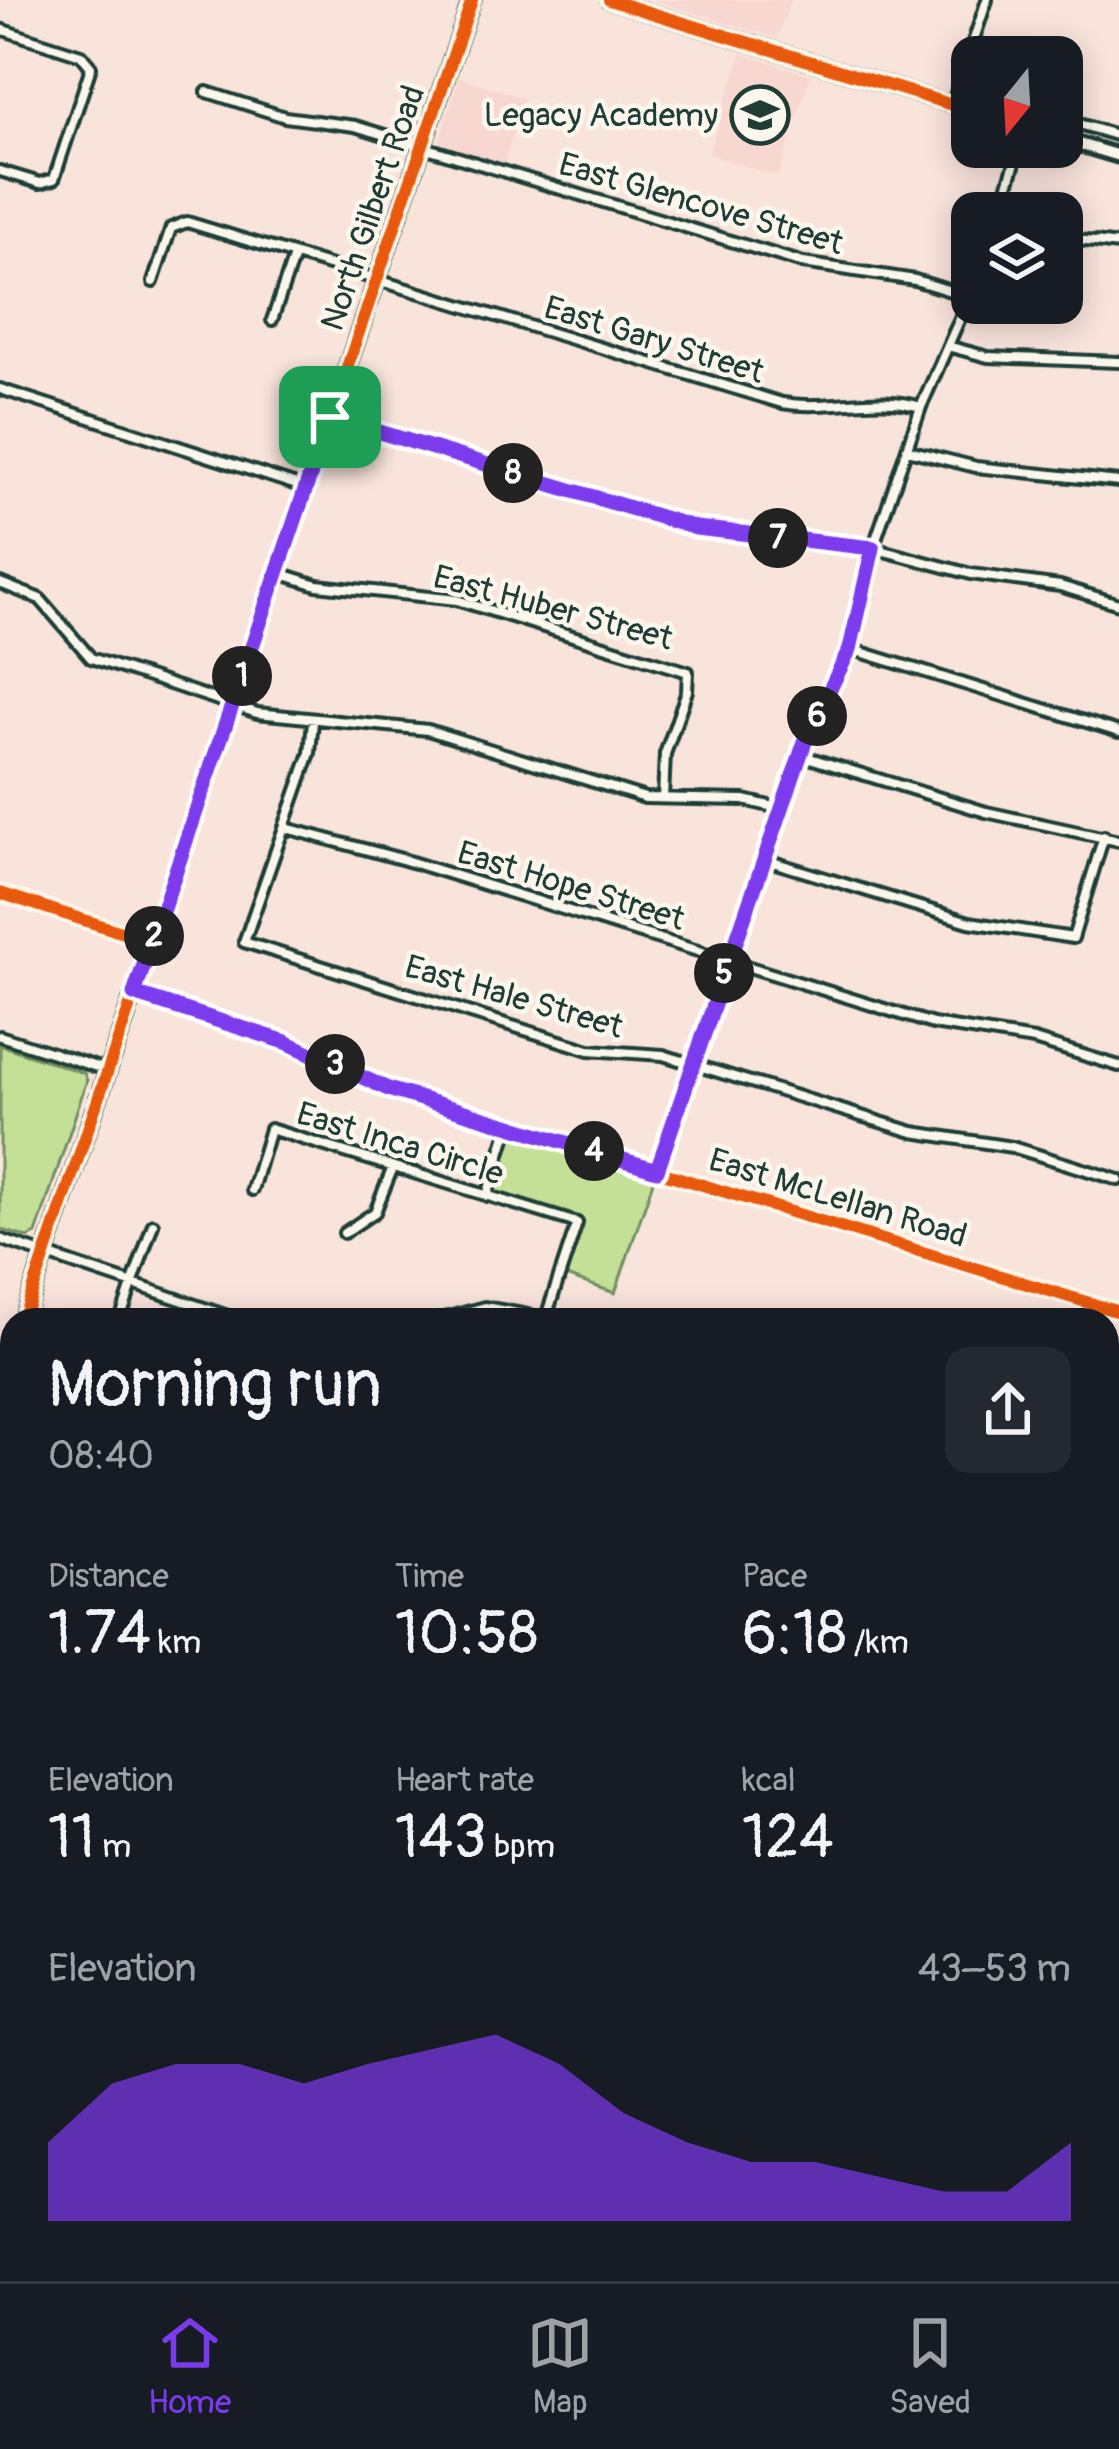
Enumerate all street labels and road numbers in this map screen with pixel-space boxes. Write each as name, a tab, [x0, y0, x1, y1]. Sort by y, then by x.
street label: North Gilbert Road	[312, 80, 434, 336]
street label: East Glencove Street	[554, 144, 848, 264]
street label: East Gary Street	[539, 287, 769, 393]
street label: East Huber Street	[429, 556, 678, 660]
street label: East Hope Street	[453, 832, 690, 940]
street label: East Hale Street	[400, 946, 628, 1048]
street label: East Inca Circle	[292, 1093, 508, 1195]
street label: East McLellan Road	[704, 1139, 972, 1257]

